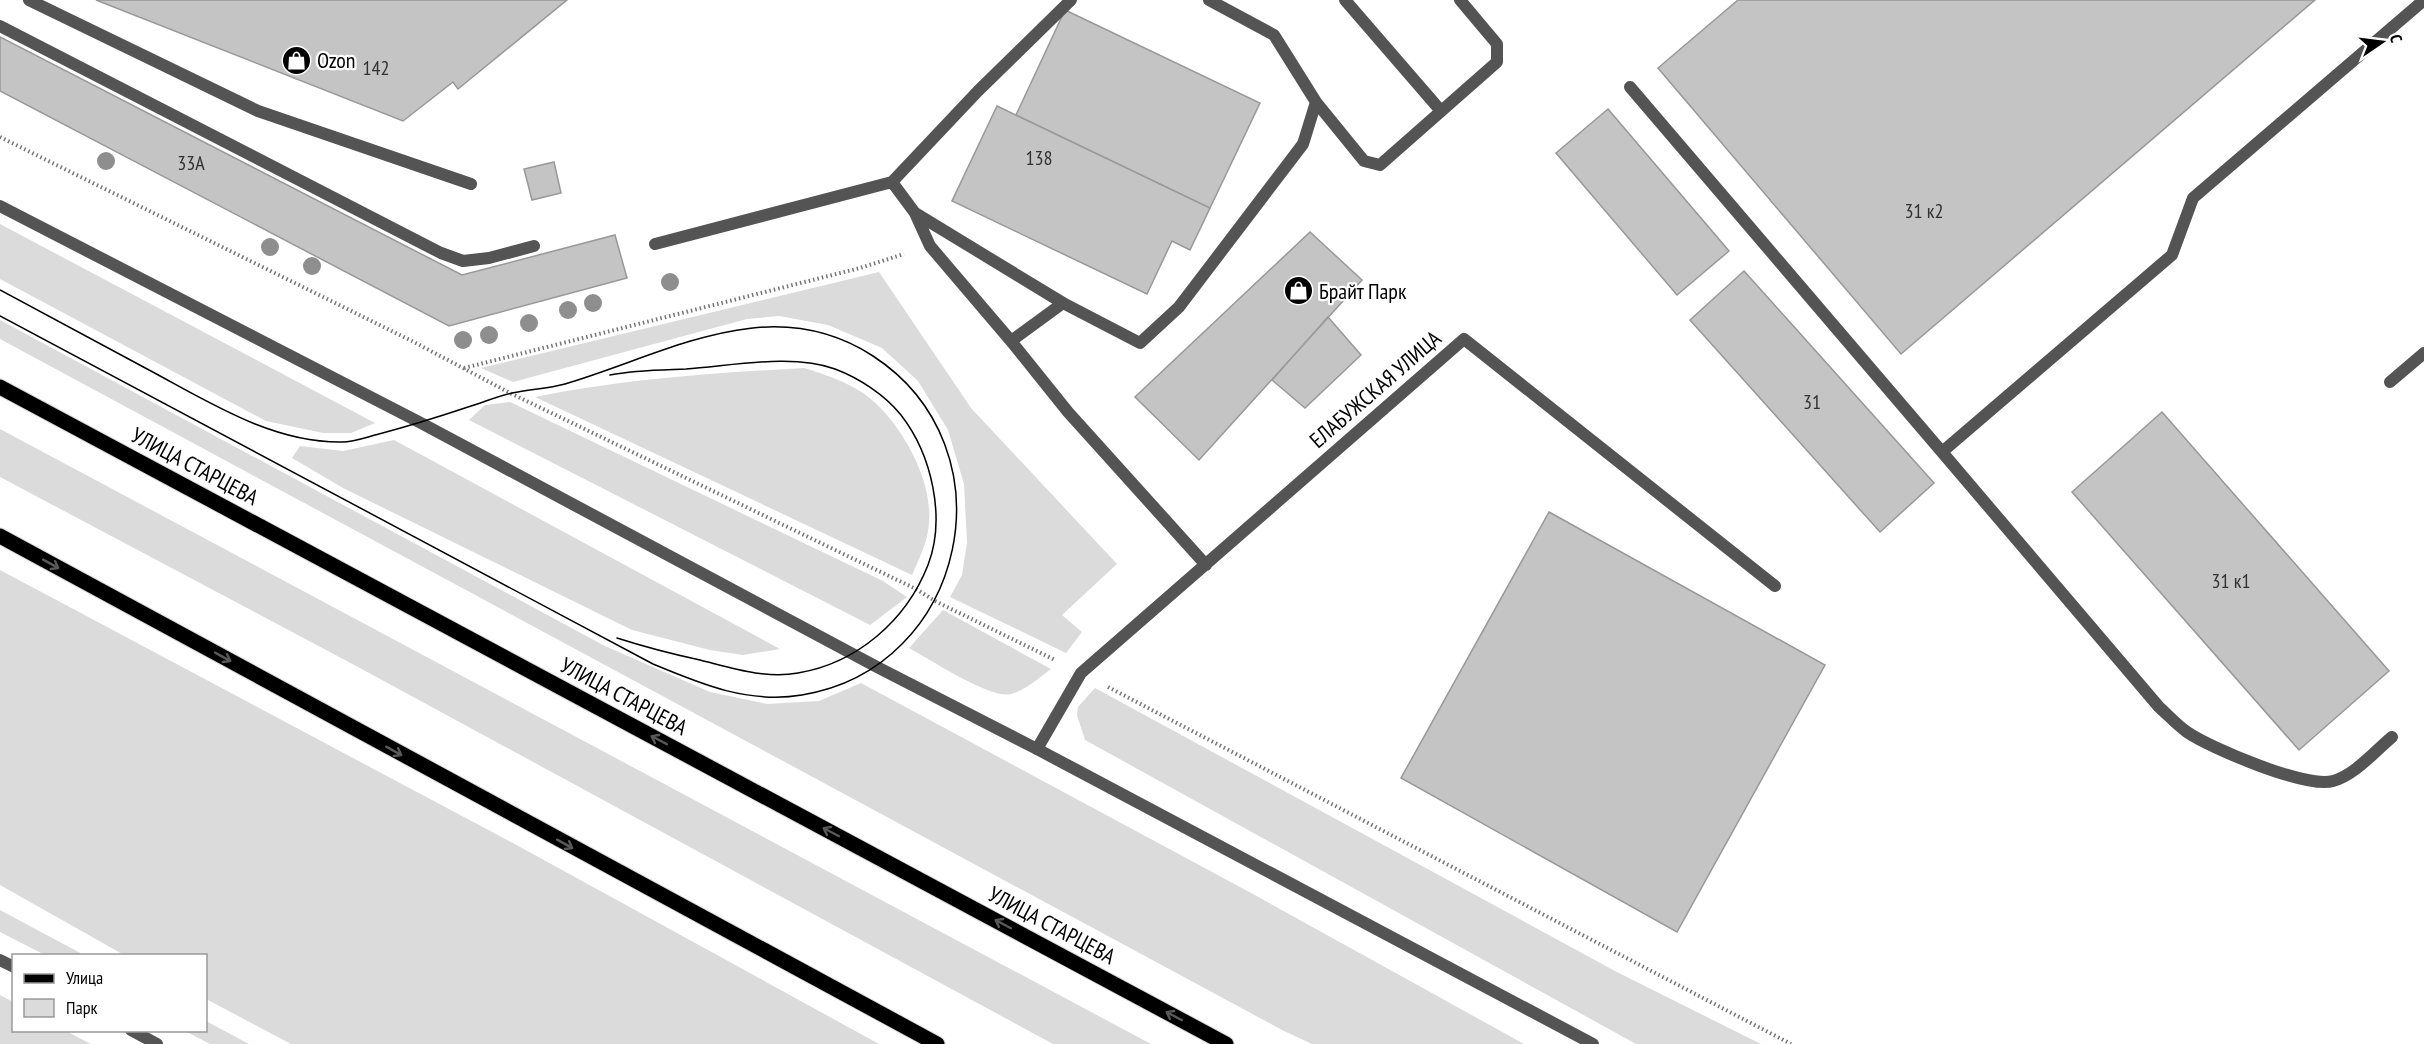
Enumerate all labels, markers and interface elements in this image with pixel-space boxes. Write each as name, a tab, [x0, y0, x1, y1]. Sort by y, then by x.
north arrow	[2352, 12, 2412, 72]
text: С	[2386, 32, 2407, 45]
shop icon: Ozon	[280, 44, 312, 76]
place label: Ozon	[317, 46, 356, 74]
house number: 142	[363, 55, 390, 81]
house number: 138	[1026, 145, 1053, 171]
house number: 33А	[177, 150, 205, 176]
house number: 31 к2	[1905, 198, 1943, 224]
shop icon: Брайт Парк	[1282, 275, 1314, 307]
place label: Брайт Парк	[1319, 277, 1407, 305]
street label: ЕЛАБУЖСКАЯ УЛИЦА	[1303, 324, 1447, 454]
house number: 31	[1803, 389, 1821, 415]
street label: УЛИЦА СТАРЦЕВА	[127, 421, 264, 511]
one-way arrow	[42, 559, 60, 570]
house number: 31 к1	[2212, 568, 2250, 594]
one-way arrow	[214, 651, 231, 663]
street label: УЛИЦА СТАРЦЕВА	[556, 651, 693, 741]
one-way arrow	[651, 734, 668, 746]
one-way arrow	[385, 745, 402, 757]
one-way arrow	[822, 826, 840, 837]
one-way arrow	[556, 839, 574, 850]
street label: УЛИЦА СТАРЦЕВА	[984, 880, 1121, 970]
one-way arrow	[994, 918, 1012, 929]
legend	[12, 954, 207, 1032]
text: Улица	[66, 966, 103, 989]
text: Парк	[66, 996, 97, 1019]
one-way arrow	[1166, 1010, 1184, 1021]

